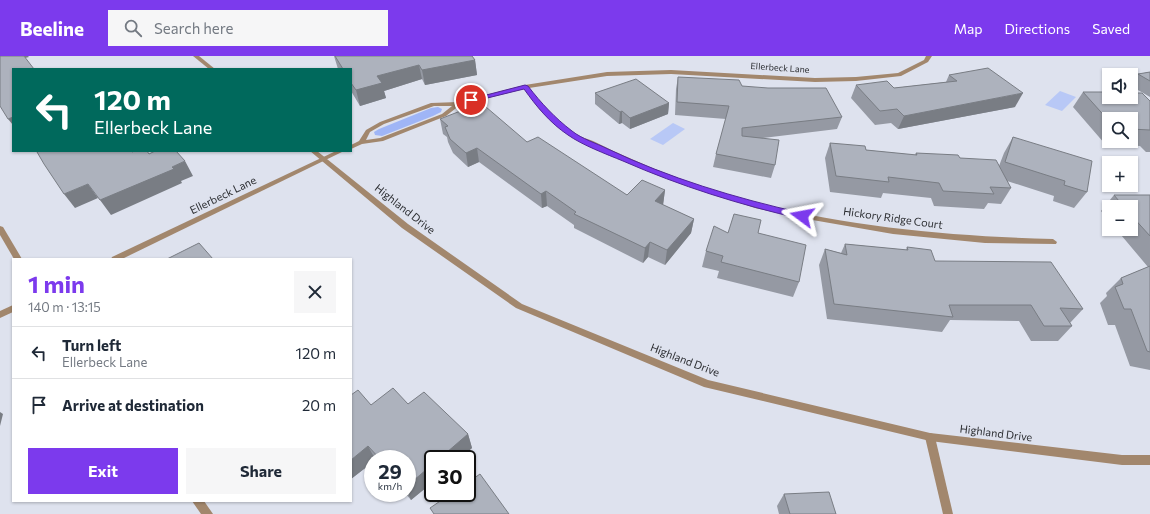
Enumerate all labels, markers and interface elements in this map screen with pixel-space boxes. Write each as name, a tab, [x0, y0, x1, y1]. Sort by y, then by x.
search box	[108, 10, 388, 46]
text: Beeline	[20, 17, 84, 40]
icon: search	[122, 17, 144, 39]
text: Search here	[154, 19, 233, 37]
text: Map	[954, 20, 983, 37]
text: Directions	[1005, 20, 1070, 37]
text: Saved	[1092, 20, 1130, 37]
street label: Ellerbeck Lane	[750, 60, 810, 75]
map controls	[1102, 68, 1138, 236]
button: sound	[1102, 68, 1138, 104]
text: 120 m	[94, 82, 171, 116]
pin	[454, 83, 488, 117]
icon: left	[28, 84, 80, 136]
icon: arrive	[460, 89, 482, 111]
button: search	[1102, 112, 1138, 148]
text: Ellerbeck Lane	[94, 116, 212, 138]
button: +	[1102, 156, 1138, 192]
street label: Ellerbeck Lane	[187, 173, 258, 216]
street label: Highland Drive	[372, 181, 438, 236]
position arrow	[781, 195, 823, 237]
button: −	[1102, 200, 1138, 236]
street label: Hickory Ridge Court	[842, 204, 944, 231]
text: 1 min	[28, 269, 85, 298]
button: close	[294, 271, 336, 313]
text: 140 m · 13:15	[28, 299, 101, 315]
text: Turn left	[62, 336, 121, 354]
street label: Highland Drive	[649, 340, 722, 379]
icon: left	[28, 342, 50, 364]
text: 120 m	[296, 344, 336, 362]
text: Ellerbeck Lane	[62, 354, 147, 370]
icon: arrive	[28, 394, 50, 416]
text: Arrive at destination	[62, 396, 204, 414]
text: 20 m	[302, 396, 336, 414]
street label: Highland Drive	[959, 422, 1033, 443]
button: Exit	[28, 448, 178, 494]
button: Share	[186, 448, 336, 494]
speed limit sign: 30	[424, 450, 476, 502]
text: 29	[378, 459, 402, 483]
text: km/h	[378, 480, 402, 492]

